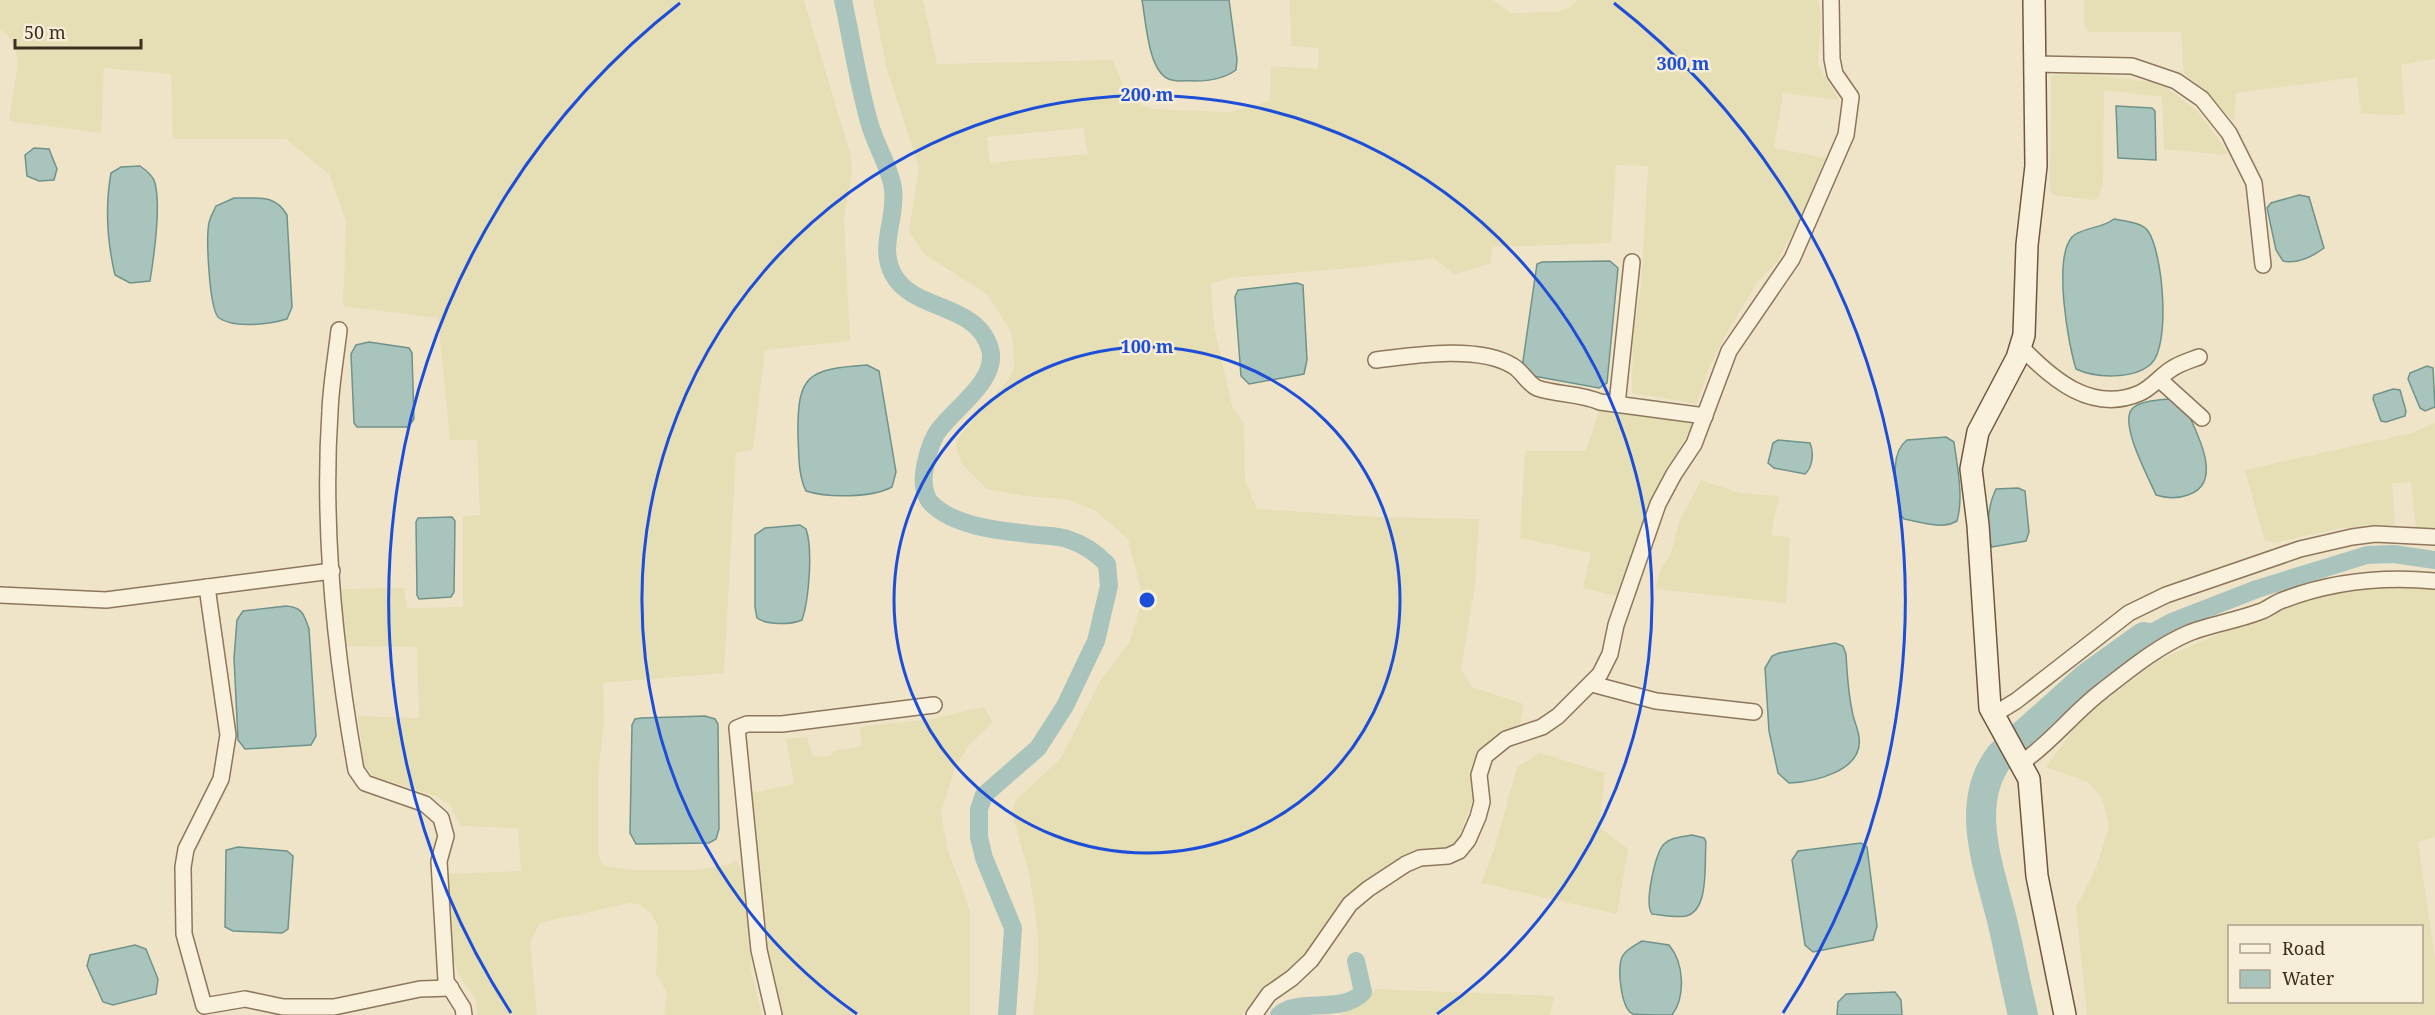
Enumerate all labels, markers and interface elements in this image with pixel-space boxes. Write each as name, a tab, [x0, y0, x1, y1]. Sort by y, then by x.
scale bar	[15, 12, 141, 50]
text: 50 m	[24, 20, 66, 44]
text: 300 m	[1657, 51, 1710, 75]
text: 200 m	[1121, 82, 1174, 106]
text: 100 m	[1121, 334, 1174, 358]
centre of rings	[1137, 590, 1157, 610]
legend	[2228, 925, 2423, 1003]
text: Road	[2282, 936, 2325, 960]
text: Water	[2282, 966, 2335, 990]

